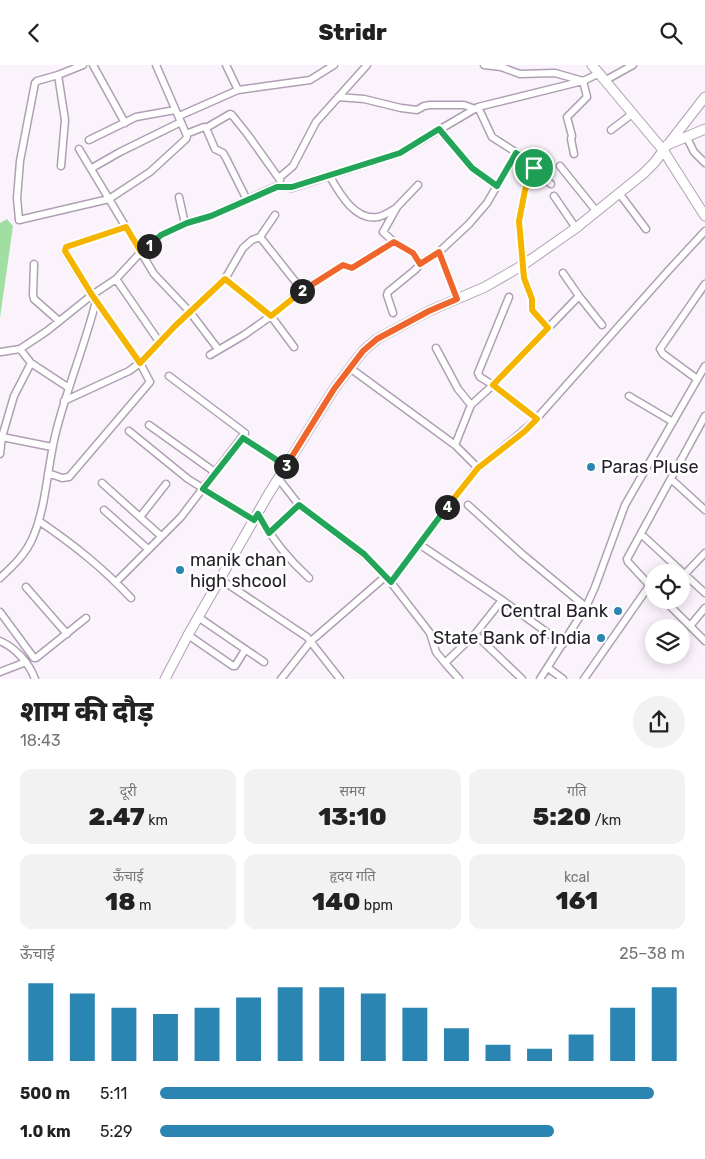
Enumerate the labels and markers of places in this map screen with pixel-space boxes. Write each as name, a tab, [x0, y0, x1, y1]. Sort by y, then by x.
pin	[513, 147, 555, 189]
pin: 1	[136, 233, 162, 259]
pin: 2	[290, 279, 314, 303]
pin: 3	[274, 453, 298, 479]
place label: Paras Pluse	[601, 456, 699, 478]
marker: Paras Pluse	[585, 461, 597, 473]
pin: 4	[434, 495, 460, 519]
place label: manik chan high shcool	[190, 549, 287, 592]
marker: manik chan high shcool	[174, 564, 186, 576]
place label: Central Bank	[501, 600, 609, 622]
marker: Central Bank	[612, 605, 624, 617]
place label: State Bank of India	[433, 627, 591, 649]
marker: State Bank of India	[595, 632, 607, 644]

